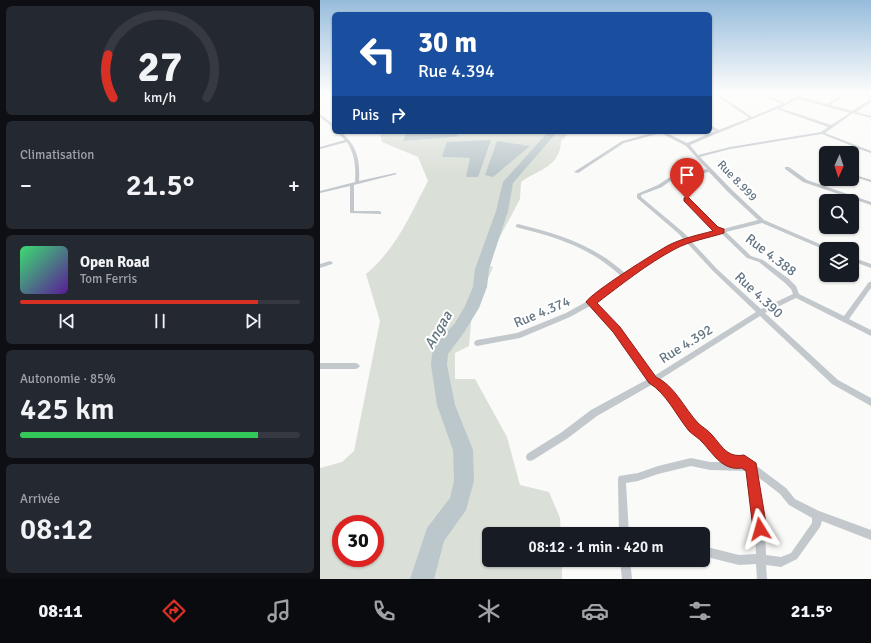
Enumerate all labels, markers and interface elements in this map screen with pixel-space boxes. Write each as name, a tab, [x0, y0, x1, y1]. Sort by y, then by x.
text: 30 m	[418, 26, 477, 60]
icon: left	[352, 28, 404, 80]
text: 27	[138, 42, 182, 93]
text: Rue 4.394	[418, 60, 495, 82]
text: km/h	[144, 89, 176, 106]
icon: right	[387, 104, 409, 126]
text: Puis	[352, 106, 379, 124]
north arrow	[819, 146, 859, 186]
map controls	[819, 146, 859, 282]
text: Climatisation	[20, 147, 94, 163]
street label: Rue 8.999	[714, 157, 760, 205]
pin	[670, 158, 704, 199]
icon: arrive	[676, 164, 698, 186]
text: 21.5°	[126, 167, 194, 204]
text: −	[20, 172, 32, 199]
text: +	[288, 172, 300, 199]
button: search	[819, 194, 859, 234]
street label: Rue 4.388	[742, 230, 800, 280]
button: layers	[819, 242, 859, 282]
text: Open Road	[80, 253, 150, 271]
street label: Rue 4.390	[731, 268, 787, 322]
text: Tom Ferris	[80, 271, 137, 287]
street label: Rue 4.374	[511, 292, 573, 331]
water label: Angaa	[420, 308, 456, 352]
icon: previous	[56, 310, 78, 332]
icon: pause	[149, 310, 171, 332]
icon: next	[242, 310, 264, 332]
street label: Rue 4.392	[656, 321, 716, 367]
text: Autonomie · 85%	[20, 371, 116, 387]
text: 425 km	[20, 391, 115, 428]
text: Arrivée	[20, 491, 60, 507]
position arrow	[739, 508, 781, 550]
text: 08:12	[20, 511, 93, 548]
speed limit sign: 30	[332, 515, 384, 567]
text: 08:12 · 1 min · 420 m	[529, 538, 663, 556]
icon: directions	[160, 597, 188, 625]
icon: music	[265, 597, 293, 625]
icon: phone	[370, 597, 398, 625]
icon: climate	[475, 597, 503, 625]
icon: car	[581, 597, 609, 625]
icon: filters	[686, 597, 714, 625]
text: 08:11	[39, 600, 83, 622]
text: 21.5°	[791, 600, 832, 622]

